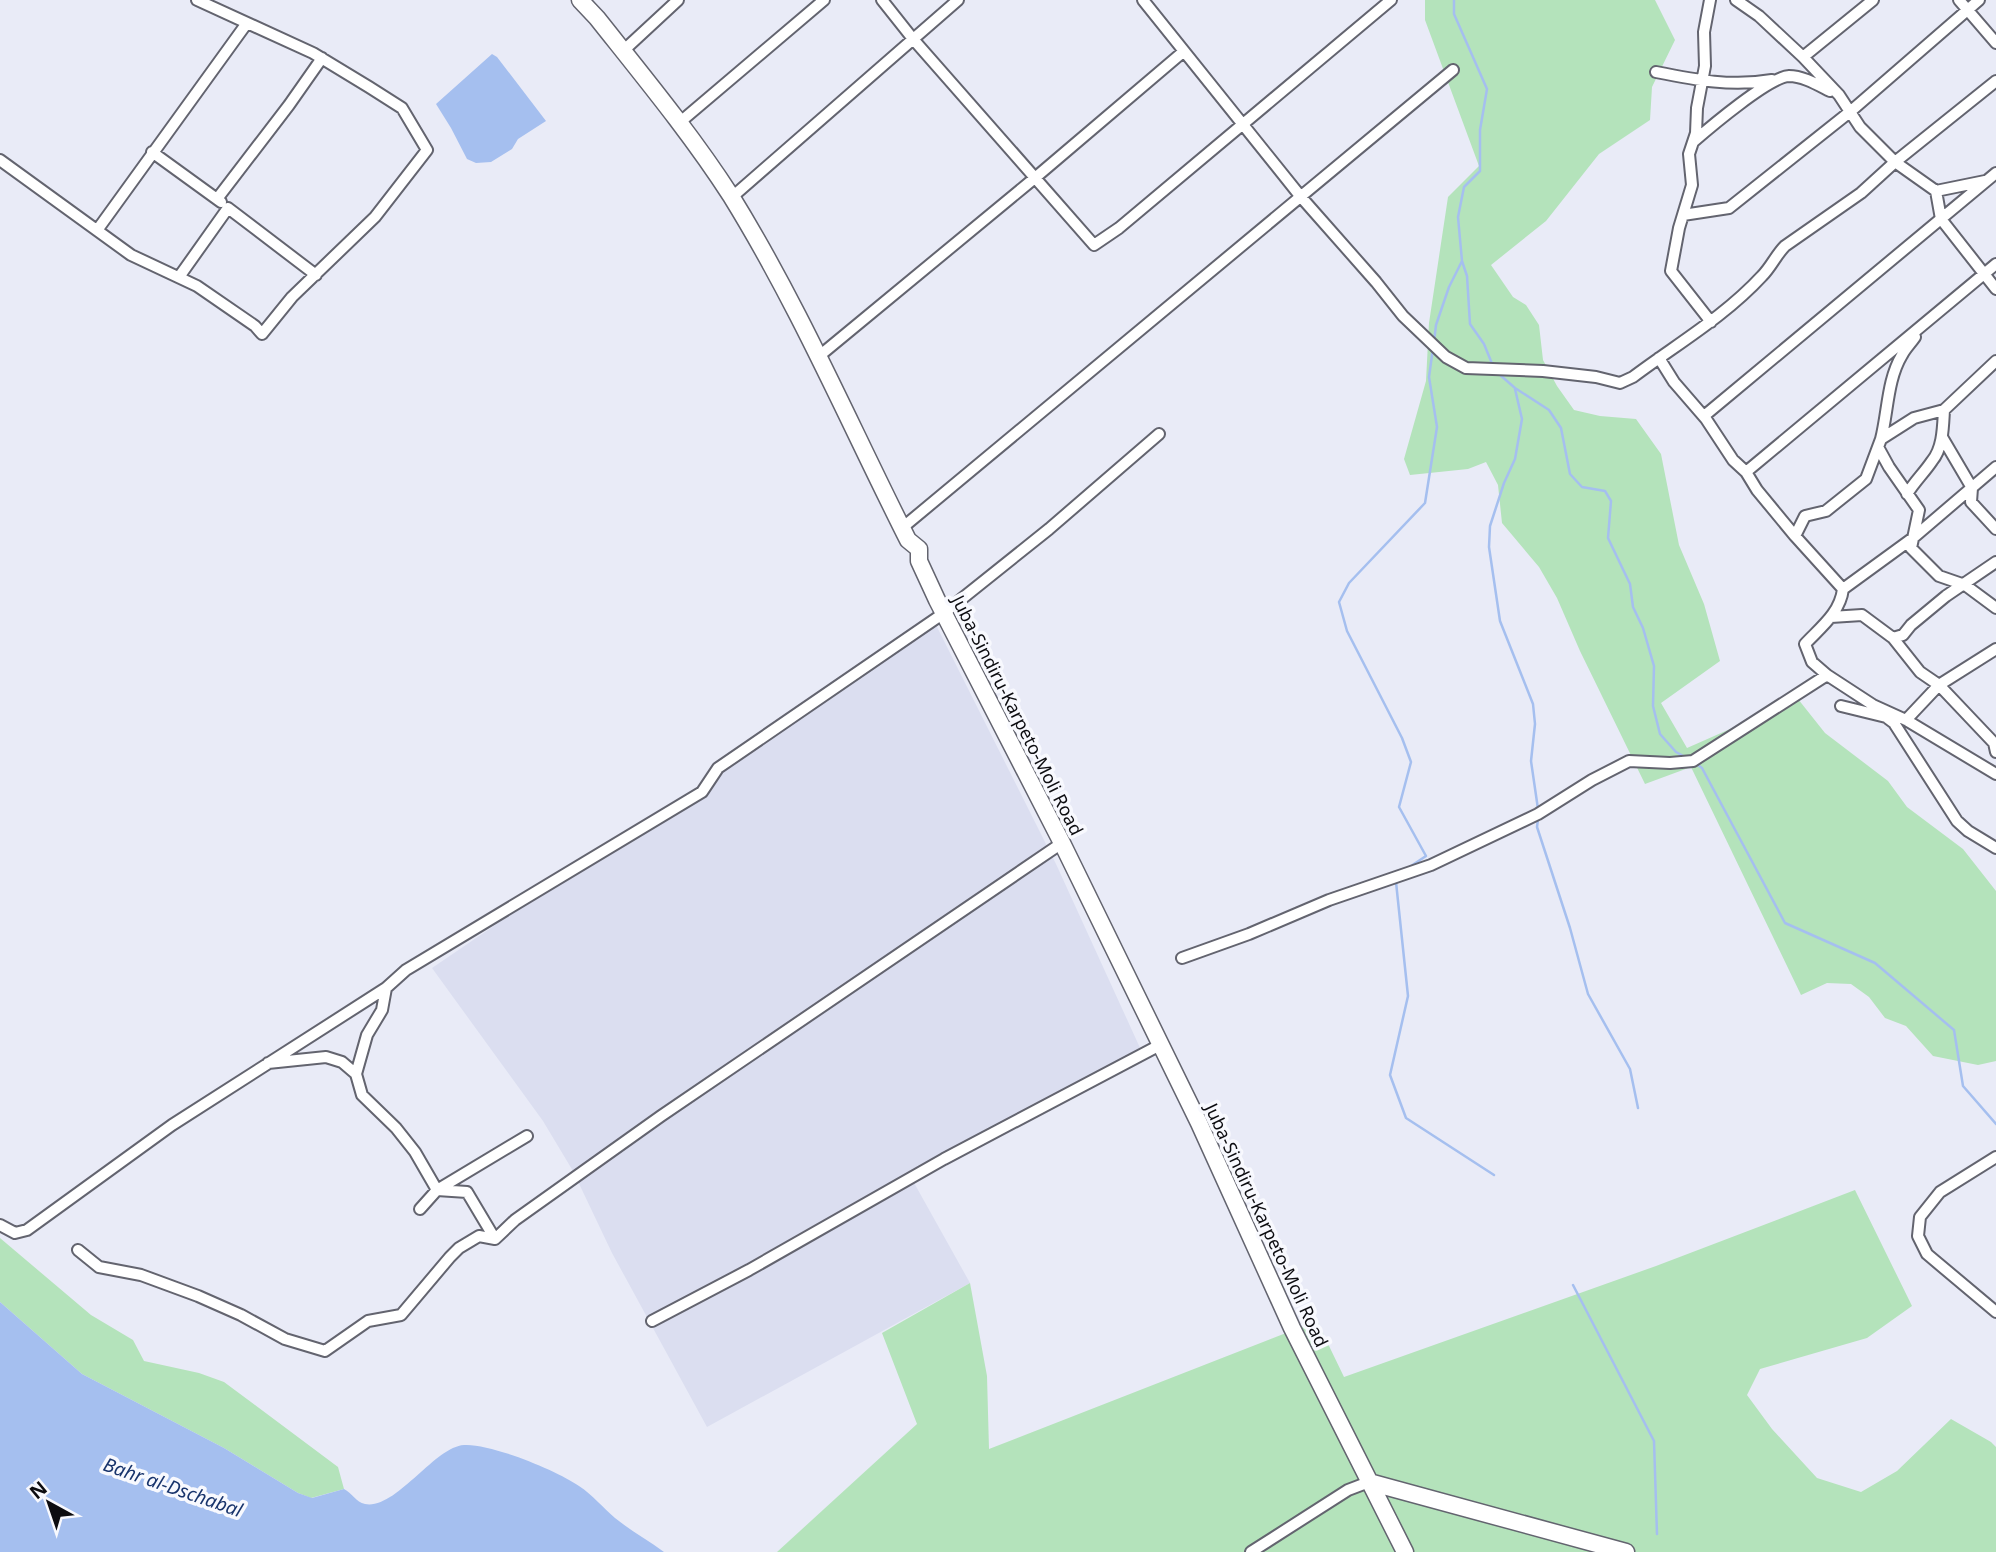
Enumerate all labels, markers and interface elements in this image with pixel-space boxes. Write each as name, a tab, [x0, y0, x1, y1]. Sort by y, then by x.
street label: Juba-Sindiru-Karpeto-Moli Road	[946, 589, 1089, 839]
street label: Juba-Sindiru-Karpeto-Moli Road	[1199, 1097, 1334, 1351]
water label: Bahr al-Dschabal	[100, 1451, 247, 1523]
north arrow	[14, 1468, 84, 1538]
text: N	[24, 1475, 52, 1505]

